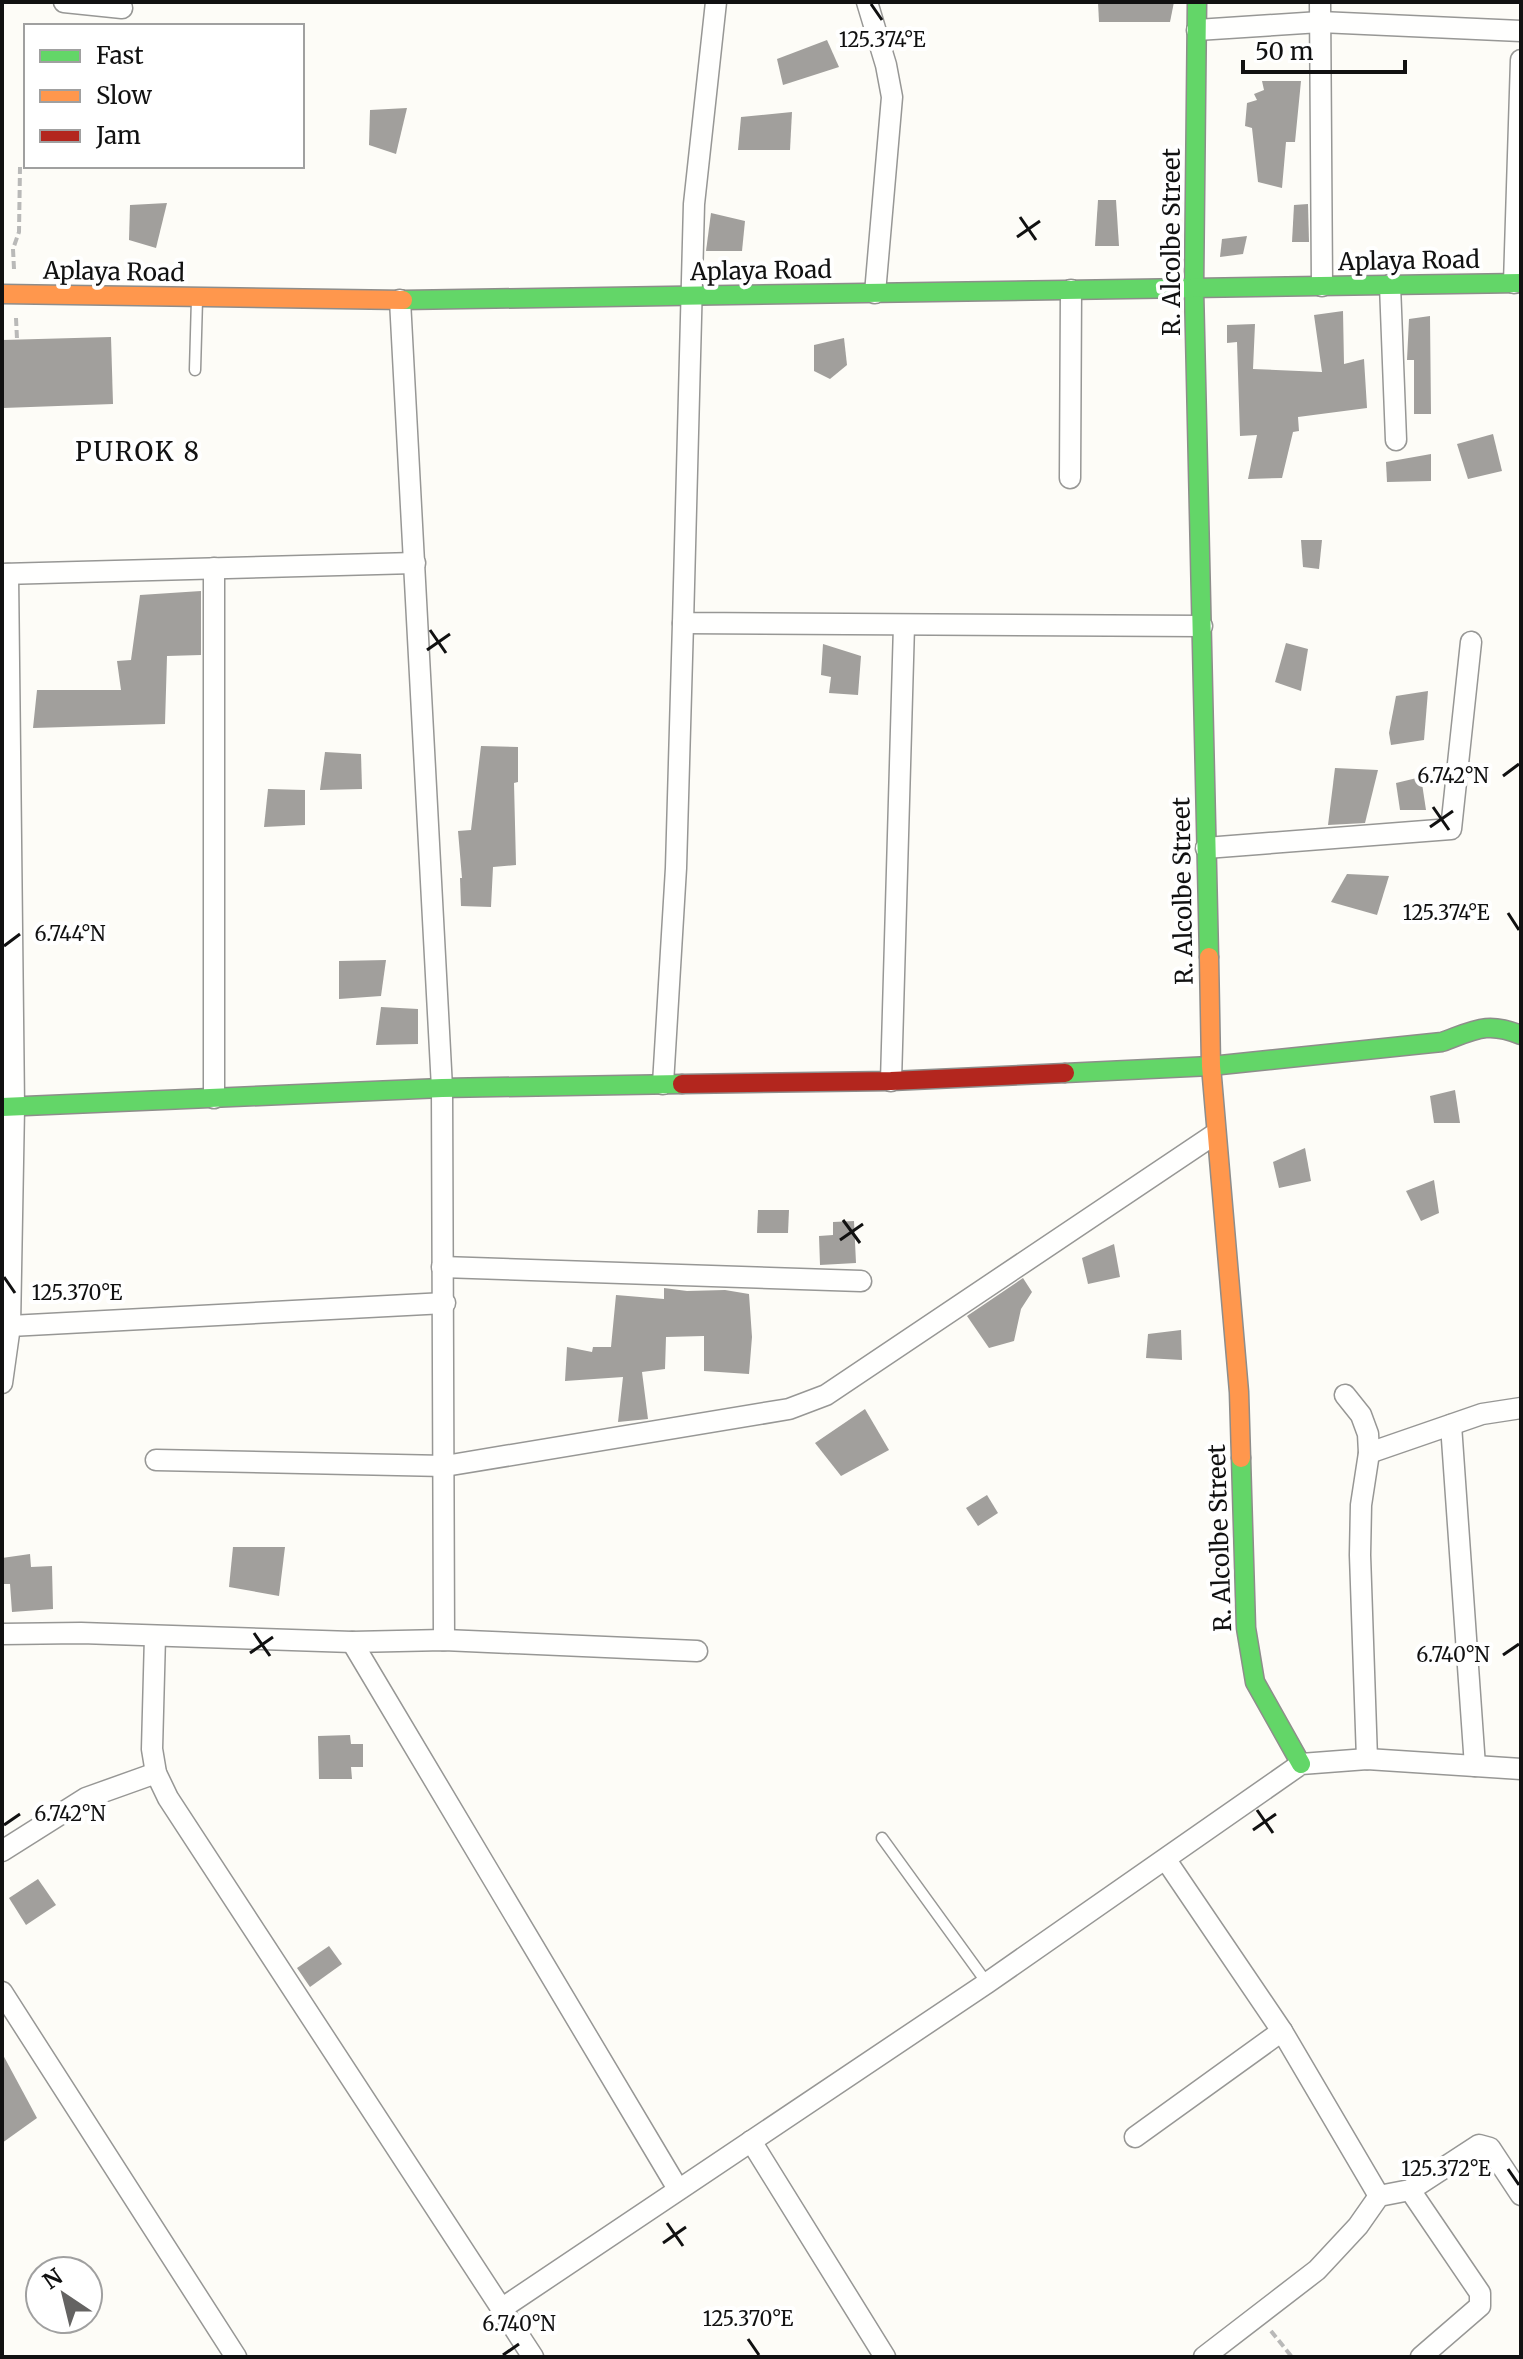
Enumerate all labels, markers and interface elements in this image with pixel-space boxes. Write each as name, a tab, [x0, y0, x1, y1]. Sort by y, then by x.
legend	[24, 24, 304, 168]
scale bar	[1243, 24, 1405, 74]
text: 125.374°E	[839, 27, 926, 52]
text: 50 m	[1255, 36, 1314, 67]
text: Fast	[96, 40, 144, 71]
text: Slow	[96, 80, 152, 111]
text: Jam	[95, 120, 141, 151]
street label: R. Alcolbe Street	[1156, 147, 1187, 336]
street label: Aplaya Road	[1337, 244, 1480, 277]
street label: Aplaya Road	[689, 254, 832, 287]
street label: Aplaya Road	[42, 255, 185, 288]
district label: PUROK 8	[75, 435, 201, 468]
text: 6.742°N	[1417, 763, 1489, 788]
street label: R. Alcolbe Street	[1165, 796, 1200, 985]
text: 125.374°E	[1403, 900, 1490, 925]
text: 6.744°N	[34, 921, 106, 946]
text: 125.370°E	[32, 1280, 123, 1305]
street label: R. Alcolbe Street	[1201, 1443, 1238, 1632]
text: 6.740°N	[1416, 1642, 1490, 1667]
text: 6.742°N	[34, 1801, 106, 1826]
text: 125.372°E	[1401, 2156, 1491, 2181]
north arrow	[24, 2255, 104, 2335]
text: N	[37, 2262, 68, 2295]
text: 125.370°E	[703, 2306, 794, 2331]
text: 6.740°N	[482, 2311, 556, 2336]

